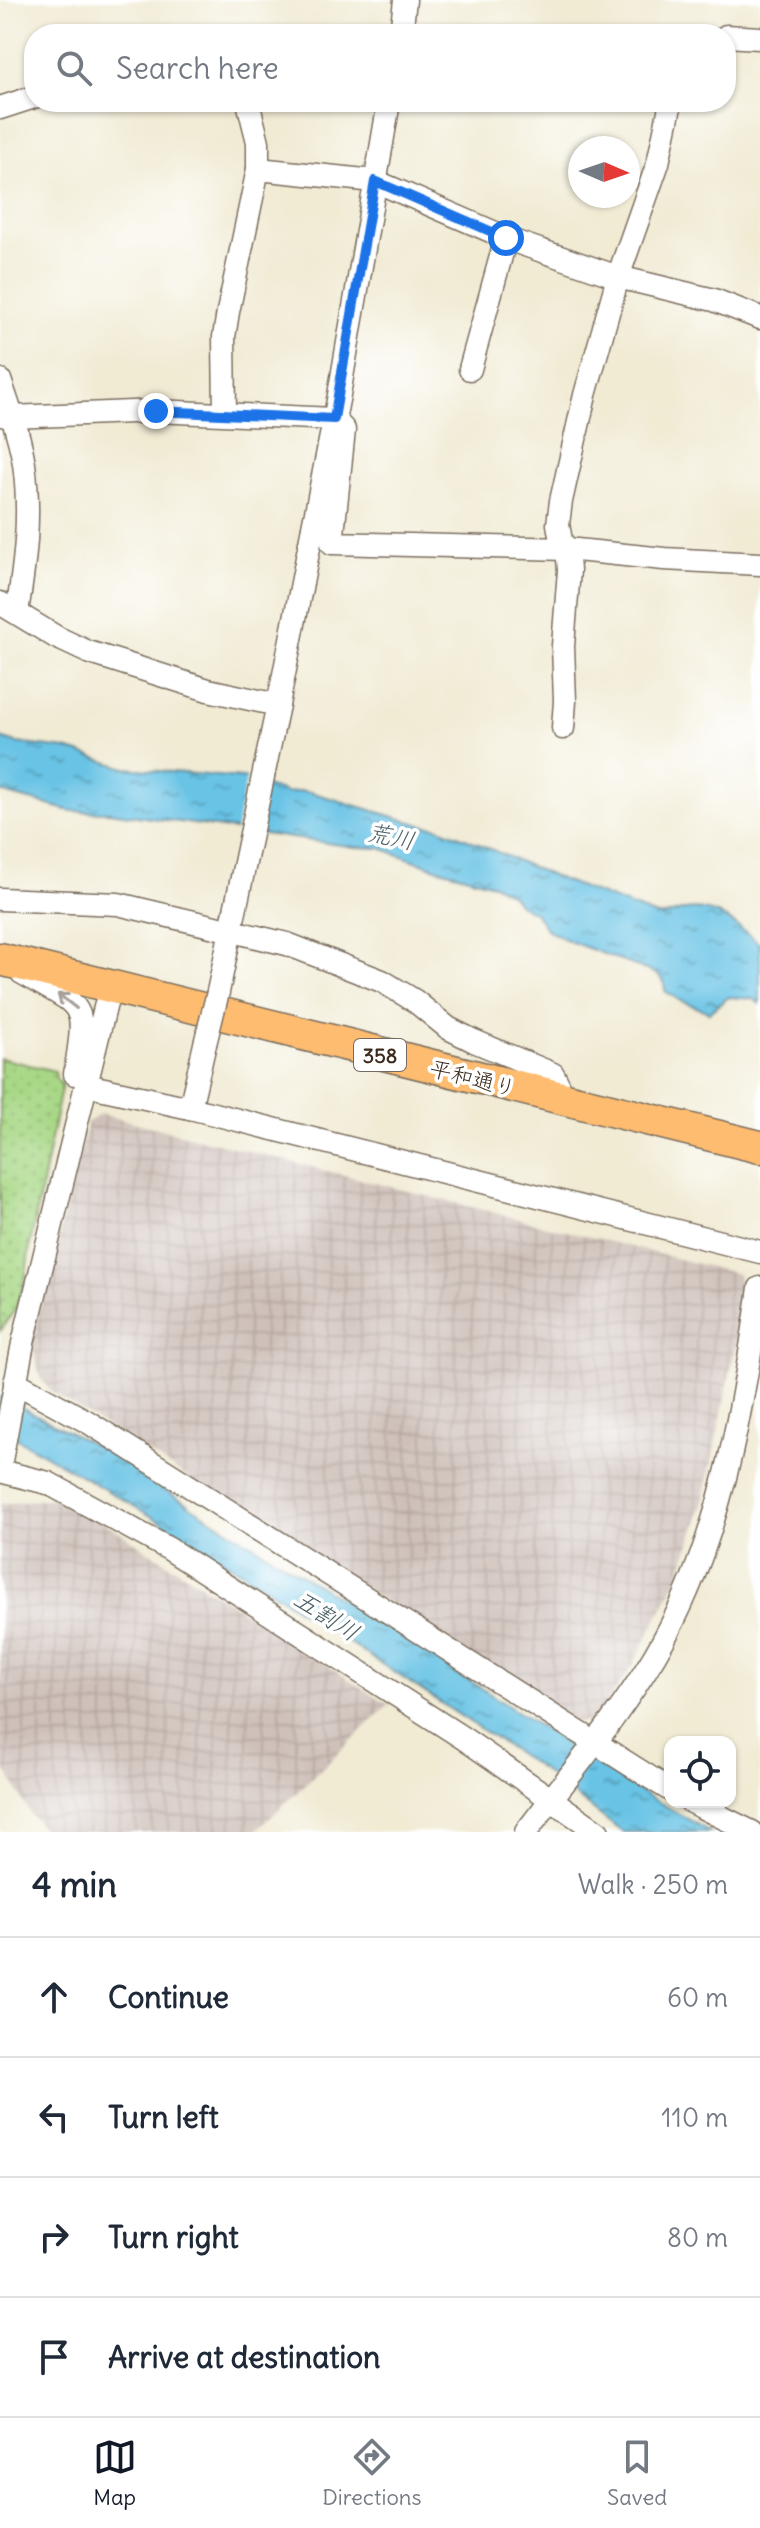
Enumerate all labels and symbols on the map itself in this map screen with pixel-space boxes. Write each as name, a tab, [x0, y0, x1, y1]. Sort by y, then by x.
north arrow	[568, 136, 640, 208]
route start	[488, 220, 524, 256]
route end	[138, 393, 174, 429]
water label: 荒川	[364, 816, 418, 856]
one-way arrow	[57, 992, 78, 1009]
road number: 358	[354, 1039, 406, 1071]
street label: 平和通り	[427, 1054, 519, 1102]
water label: 五割川	[289, 1583, 365, 1647]

